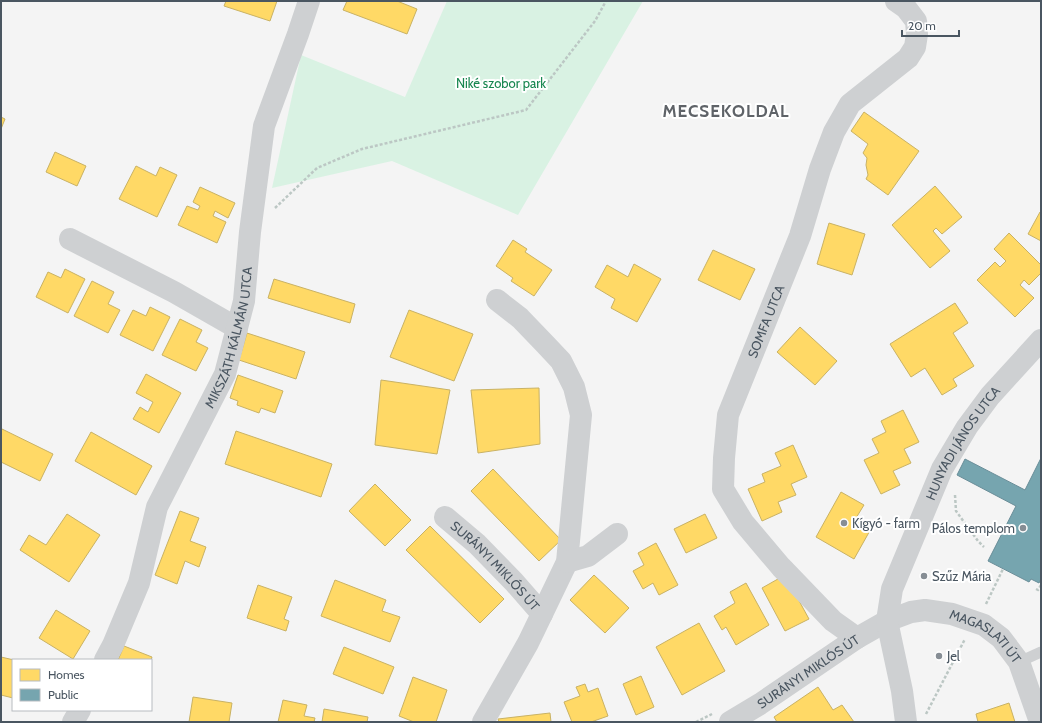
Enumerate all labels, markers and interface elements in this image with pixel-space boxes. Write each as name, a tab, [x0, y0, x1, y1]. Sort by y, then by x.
scale bar	[902, 12, 959, 38]
text: 20 m	[908, 18, 936, 33]
park label: Niké szobor park	[456, 75, 546, 91]
district label: MECSEKOLDAL	[662, 101, 790, 121]
street label: MIKSZÁTH KÁLMÁN UTCA	[201, 266, 255, 411]
street label: SOMFA UTCA	[744, 283, 787, 360]
street label: HUNYADI JÁNOS UTCA	[922, 383, 1003, 502]
place label: Kígyó - farm	[852, 515, 920, 531]
street label: SURÁNYI MIKLÓS ÚT	[447, 517, 543, 614]
marker: Kígyó - farm	[839, 518, 849, 528]
place label: Pálos templom	[932, 520, 1015, 536]
marker: Pálos templom	[1018, 523, 1028, 533]
place label: Szűz Mária	[932, 568, 992, 584]
marker: Szűz Mária	[919, 571, 929, 581]
street label: MAGASLATI ÚT	[948, 606, 1025, 666]
street label: SURÁNYI MIKLÓS ÚT	[754, 631, 862, 712]
place label: Jel	[946, 648, 960, 664]
marker: Jel	[934, 651, 944, 661]
legend	[12, 659, 152, 711]
text: Homes	[48, 667, 85, 682]
text: Public	[48, 687, 79, 702]

